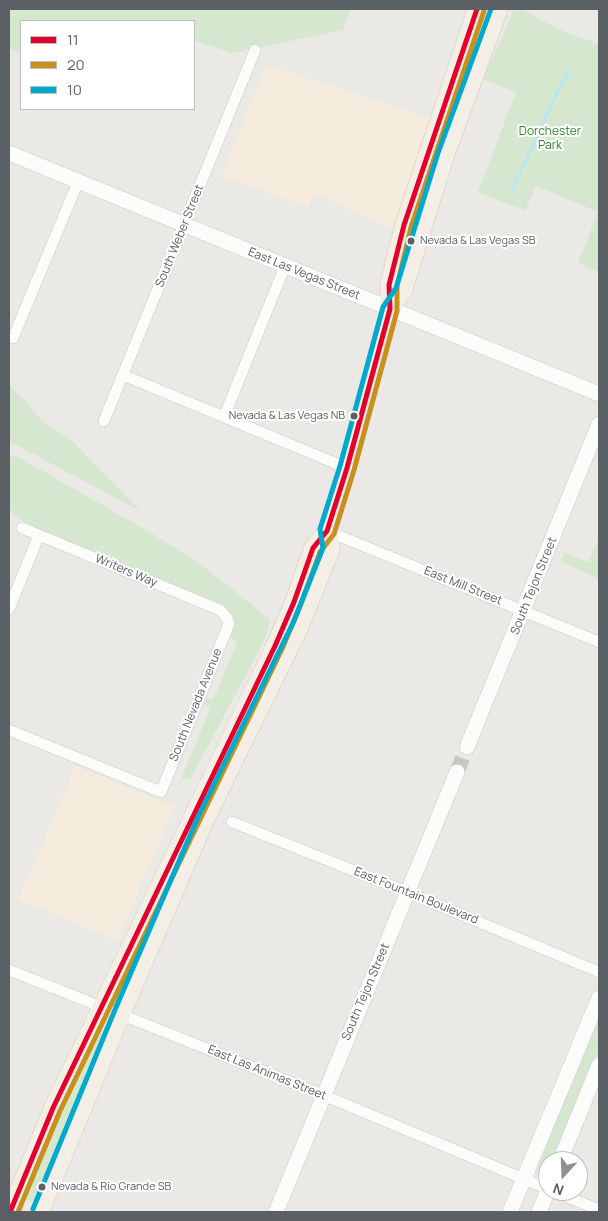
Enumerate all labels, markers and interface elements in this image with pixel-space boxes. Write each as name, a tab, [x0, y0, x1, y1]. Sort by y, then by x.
legend	[20, 20, 195, 110]
text: 11	[67, 29, 79, 50]
text: 20	[67, 54, 85, 75]
text: 10	[67, 79, 82, 100]
park label: Dorchester Park	[519, 125, 581, 153]
street label: South Weber Street	[153, 183, 207, 289]
place label: Nevada & Las Vegas SB	[420, 234, 536, 248]
marker: Nevada & Las Vegas SB	[406, 236, 416, 246]
street label: East Las Vegas Street	[246, 245, 362, 303]
place label: Nevada & Las Vegas NB	[229, 409, 345, 423]
marker: Nevada & Las Vegas NB	[349, 411, 359, 421]
street label: South Tejon Street	[508, 535, 560, 637]
street label: Writers Way	[93, 551, 159, 591]
street label: East Mill Street	[422, 564, 504, 608]
street label: South Nevada Avenue	[167, 646, 225, 764]
street label: East Fountain Boulevard	[352, 864, 480, 928]
street label: South Tejon Street	[339, 941, 393, 1043]
street label: East Las Animas Street	[206, 1043, 328, 1103]
north arrow	[538, 1151, 588, 1201]
text: N	[550, 1179, 566, 1200]
place label: Nevada & Rio Grande SB	[51, 1180, 171, 1194]
marker: Nevada & Rio Grande SB	[37, 1182, 47, 1192]

